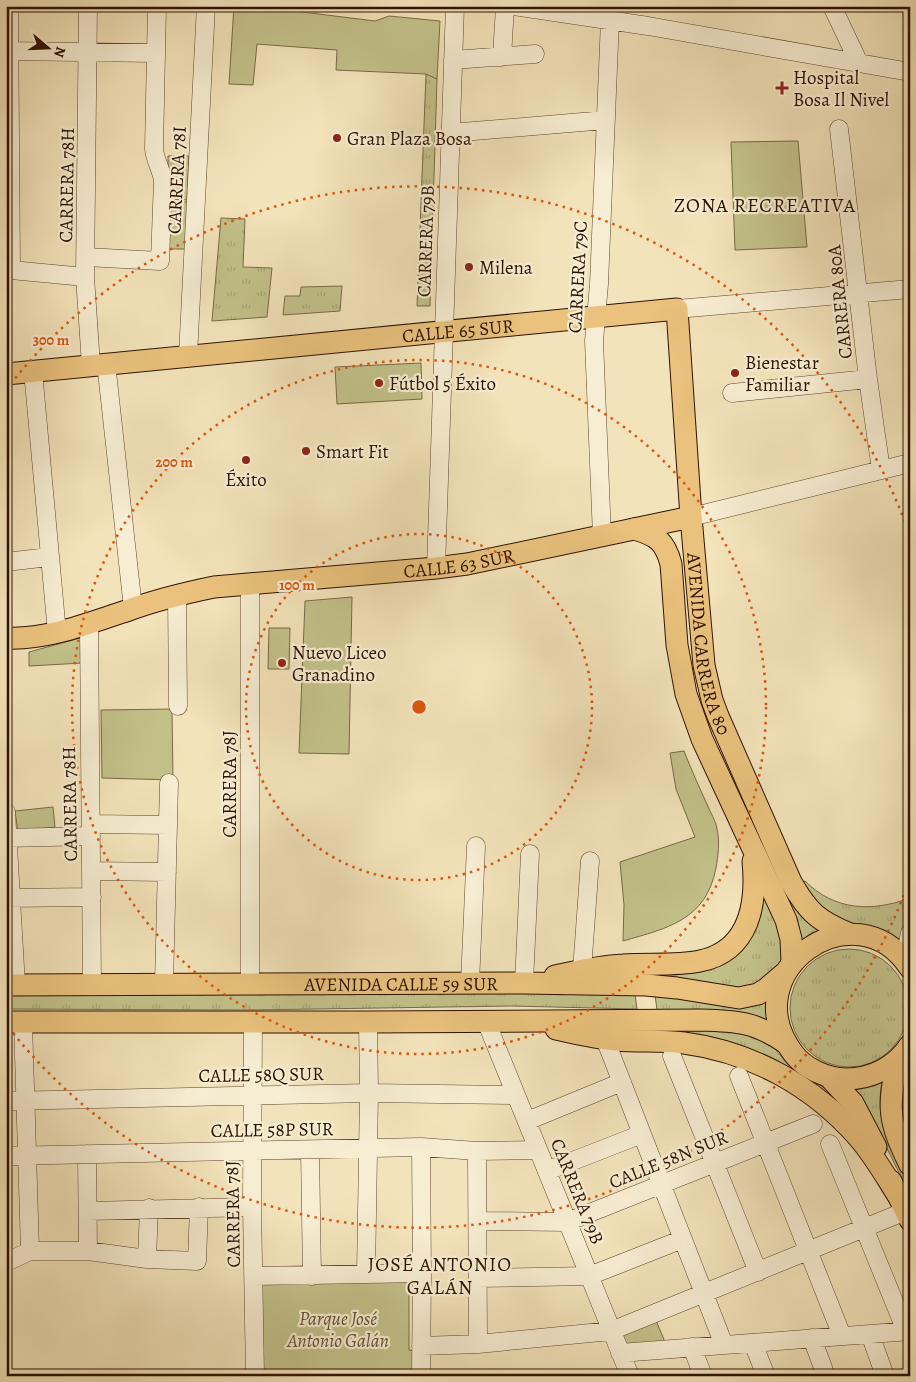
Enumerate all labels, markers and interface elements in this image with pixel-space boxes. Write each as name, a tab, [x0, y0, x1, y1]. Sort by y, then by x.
north arrow	[22, 22, 72, 72]
text: N	[49, 44, 70, 60]
place label: Hospital Bosa Il Nivel	[793, 65, 890, 113]
marker: Hospital Bosa Il Nivel	[775, 81, 789, 95]
street label: CARRERA 78I	[161, 125, 193, 235]
place label: Gran Plaza Bosa	[347, 126, 472, 152]
street label: CARRERA 78H	[53, 127, 81, 243]
marker: Gran Plaza Bosa	[331, 132, 343, 144]
street label: CARRERA 79B	[411, 185, 441, 297]
district label: ZONA RECREATIVA	[674, 192, 856, 219]
street label: CARRERA 79C	[562, 220, 594, 334]
street label: CARRERA 80A	[821, 243, 859, 360]
place label: Milena	[479, 255, 533, 281]
marker: Milena	[463, 261, 475, 273]
street label: CALLE 65 SUR	[401, 313, 515, 350]
text: 300 m	[33, 330, 70, 350]
place label: Bienestar Familiar	[745, 350, 819, 398]
marker: Bienestar Familiar	[729, 367, 741, 379]
place label: Fútbol 5 Éxito	[389, 371, 496, 397]
marker: Fútbol 5 Éxito	[373, 377, 385, 389]
place label: Smart Fit	[316, 439, 389, 465]
marker: Smart Fit	[300, 445, 312, 457]
text: 200 m	[155, 452, 193, 472]
marker: Éxito	[240, 454, 252, 466]
place label: Éxito	[225, 467, 267, 493]
street label: CALLE 63 SUR	[402, 542, 517, 585]
street label: AVENIDA CARRERA 80	[680, 551, 737, 739]
text: 100 m	[279, 575, 315, 595]
place label: Nuevo Liceo Granadino	[292, 640, 387, 688]
marker: Nuevo Liceo Granadino	[276, 657, 288, 669]
centre of rings	[410, 698, 428, 716]
street label: CARRERA 78J	[217, 730, 243, 838]
street label: CARRERA 78H	[56, 746, 84, 862]
street label: AVENIDA CALLE 59 SUR	[303, 971, 498, 998]
street label: CALLE 58Q SUR	[198, 1061, 324, 1089]
street label: CALLE 58P SUR	[210, 1116, 334, 1144]
street label: CALLE 58N SUR	[605, 1124, 732, 1196]
street label: CARRERA 79B	[544, 1135, 610, 1248]
street label: CARRERA 78J	[219, 1160, 247, 1268]
district label: JOSÉ ANTONIO GALÁN	[368, 1251, 512, 1301]
park label: Parque José Antonio Galán	[286, 1306, 389, 1354]

